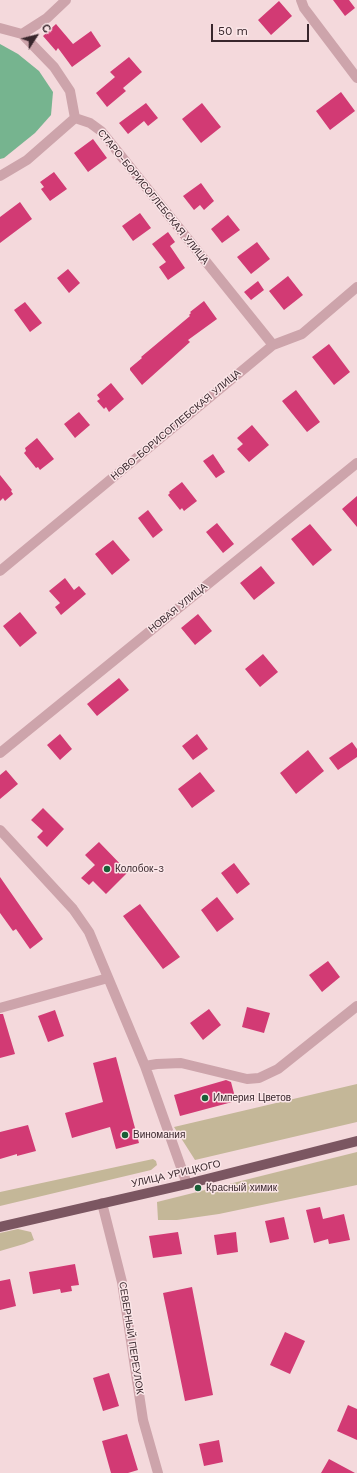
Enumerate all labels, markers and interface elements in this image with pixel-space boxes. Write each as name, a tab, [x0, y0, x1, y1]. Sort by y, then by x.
north arrow	[16, 16, 56, 56]
scale bar	[213, 16, 311, 42]
text: С	[39, 22, 54, 36]
text: 50 m	[218, 24, 248, 38]
street label: СТАРО-БОРИСОГЛЕБСКАЯ УЛИЦА	[95, 127, 211, 267]
street label: НОВО-БОРИСОГЛЕБСКАЯ УЛИЦА	[109, 367, 243, 483]
street label: НОВАЯ УЛИЦА	[146, 581, 210, 635]
place label: Колобок-3	[115, 863, 164, 875]
marker: Колобок-3	[102, 864, 112, 874]
place label: Империя Цветов	[213, 1092, 291, 1104]
marker: Империя Цветов	[200, 1093, 210, 1103]
place label: Виномания	[133, 1129, 185, 1141]
marker: Виномания	[120, 1130, 130, 1140]
street label: УЛИЦА УРИЦКОГО	[130, 1158, 222, 1190]
place label: Красный химик	[206, 1182, 277, 1194]
marker: Красный химик	[193, 1183, 203, 1193]
street label: СЕВЕРНЫЙ ПЕРЕУЛОК	[116, 1281, 146, 1395]

